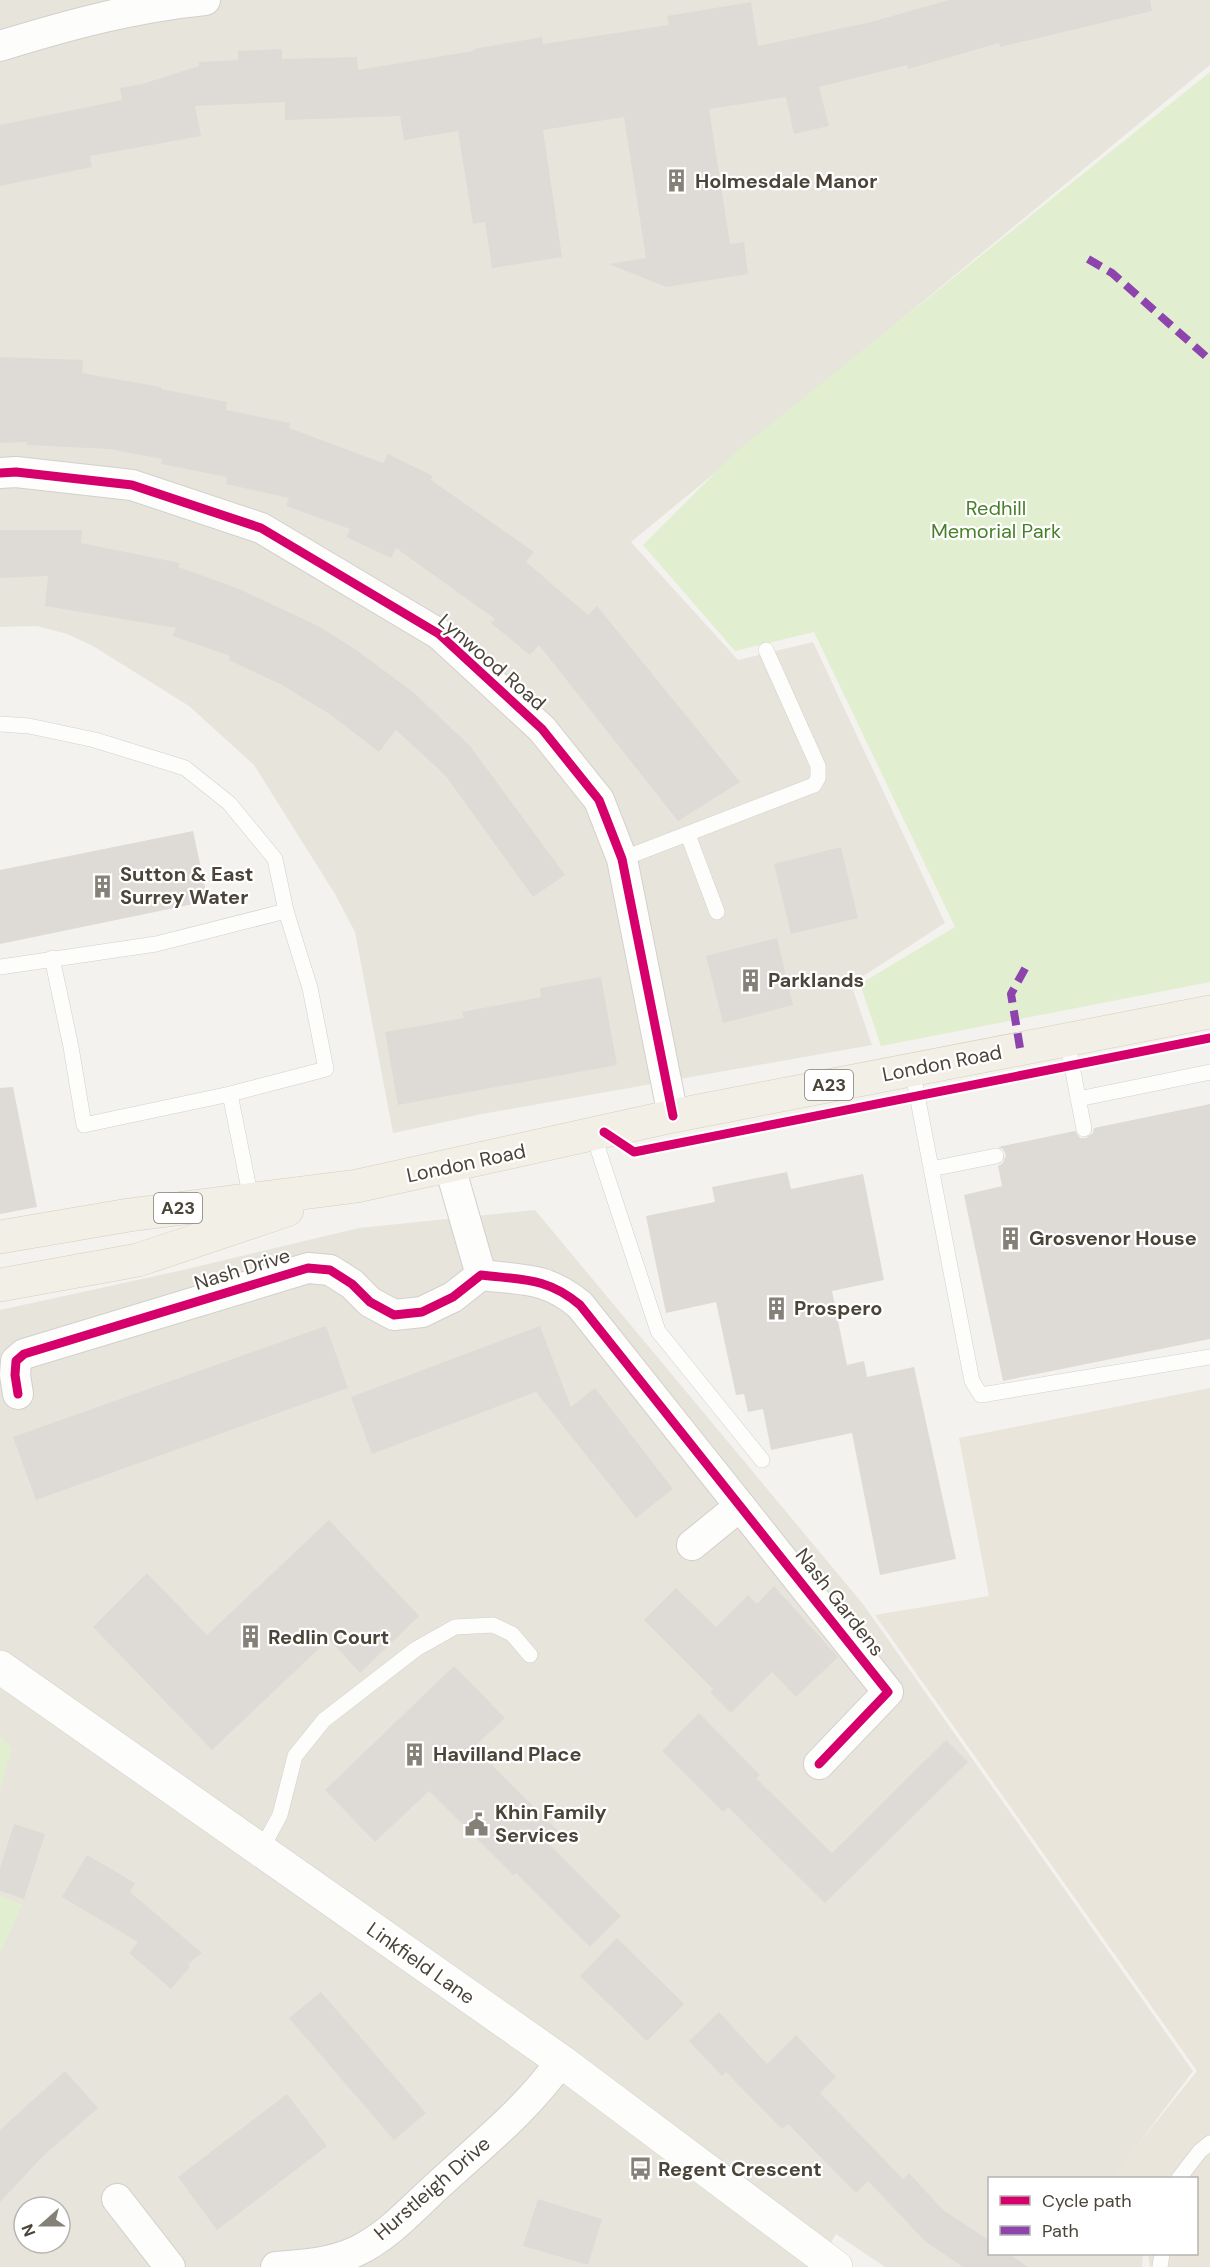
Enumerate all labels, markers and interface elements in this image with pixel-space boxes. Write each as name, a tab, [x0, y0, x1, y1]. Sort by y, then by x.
building icon: Holmesdale Manor	[664, 168, 690, 194]
place label: Holmesdale Manor	[695, 168, 877, 194]
park label: Redhill Memorial Park	[931, 495, 1061, 544]
street label: Lynwood Road	[433, 608, 551, 716]
place label: Sutton & East Surrey Water	[120, 861, 253, 910]
building icon: Sutton & East Surrey Water	[89, 873, 115, 899]
building icon: Parklands	[737, 967, 763, 993]
place label: Parklands	[768, 967, 864, 993]
street label: London Road	[880, 1039, 1004, 1087]
road number: A23	[805, 1070, 853, 1100]
street label: London Road	[404, 1138, 528, 1188]
road number: A23	[154, 1193, 202, 1223]
building icon: Grosvenor House	[998, 1225, 1024, 1251]
place label: Grosvenor House	[1029, 1225, 1197, 1251]
street label: Nash Drive	[191, 1242, 293, 1296]
building icon: Prospero	[763, 1295, 789, 1321]
place label: Prospero	[794, 1295, 883, 1321]
street label: Nash Gardens	[790, 1543, 890, 1661]
building icon: Redlin Court	[237, 1624, 263, 1650]
place label: Redlin Court	[268, 1624, 389, 1650]
building icon: Havilland Place	[402, 1741, 428, 1767]
place label: Havilland Place	[433, 1741, 582, 1767]
place label: Khin Family Services	[495, 1799, 607, 1848]
public building icon: Khin Family Services	[464, 1811, 490, 1837]
street label: Linkfield Lane	[362, 1916, 480, 2010]
street label: Hurstleigh Drive	[368, 2130, 496, 2246]
bus stop icon: Regent Crescent	[627, 2156, 653, 2182]
place label: Regent Crescent	[658, 2156, 822, 2182]
legend	[988, 2177, 1198, 2255]
text: Cycle path	[1042, 2189, 1132, 2213]
north arrow	[12, 2195, 72, 2255]
text: Path	[1042, 2219, 1079, 2243]
text: N	[17, 2221, 40, 2239]

